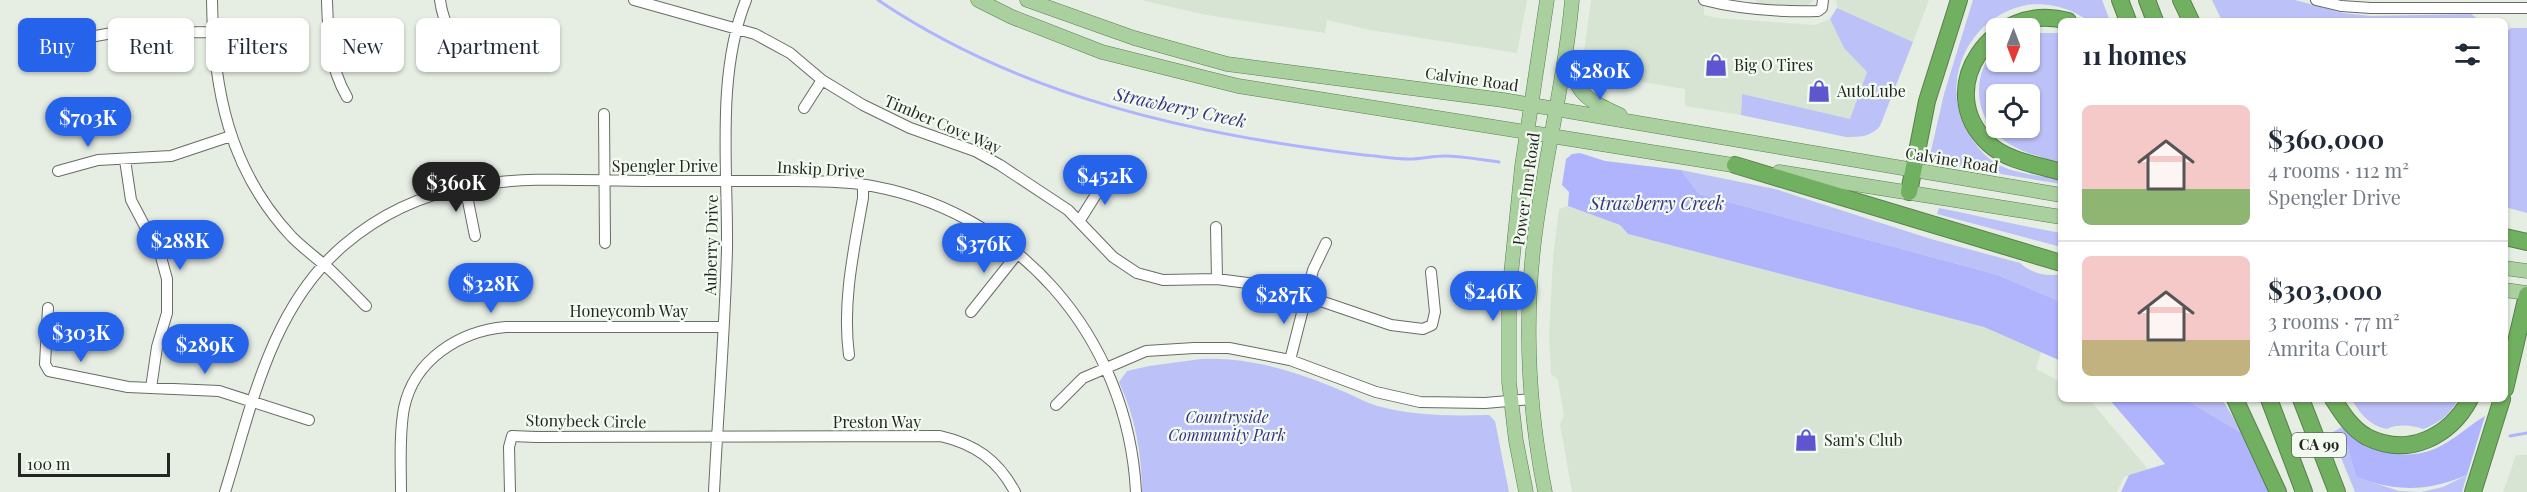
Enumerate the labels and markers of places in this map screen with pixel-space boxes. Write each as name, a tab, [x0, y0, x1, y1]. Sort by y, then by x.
pin: $280K	[1558, 50, 1642, 101]
shop icon: Big O Tires	[1703, 52, 1729, 78]
place label: Big O Tires	[1734, 54, 1813, 75]
shop icon: AutoLube	[1806, 78, 1832, 104]
place label: AutoLube	[1836, 80, 1906, 101]
pin: $703K	[46, 97, 130, 148]
pin: $452K	[1063, 155, 1147, 206]
pin: $360K	[414, 162, 498, 213]
pin: $288K	[138, 220, 222, 271]
pin: $376K	[942, 223, 1026, 274]
pin: $328K	[449, 263, 533, 314]
pin: $246K	[1451, 271, 1535, 322]
pin: $287K	[1242, 274, 1326, 325]
pin: $303K	[39, 312, 123, 363]
pin: $289K	[163, 324, 247, 375]
shop icon: Sam's Club	[1793, 427, 1819, 453]
place label: Sam's Club	[1824, 429, 1903, 450]

